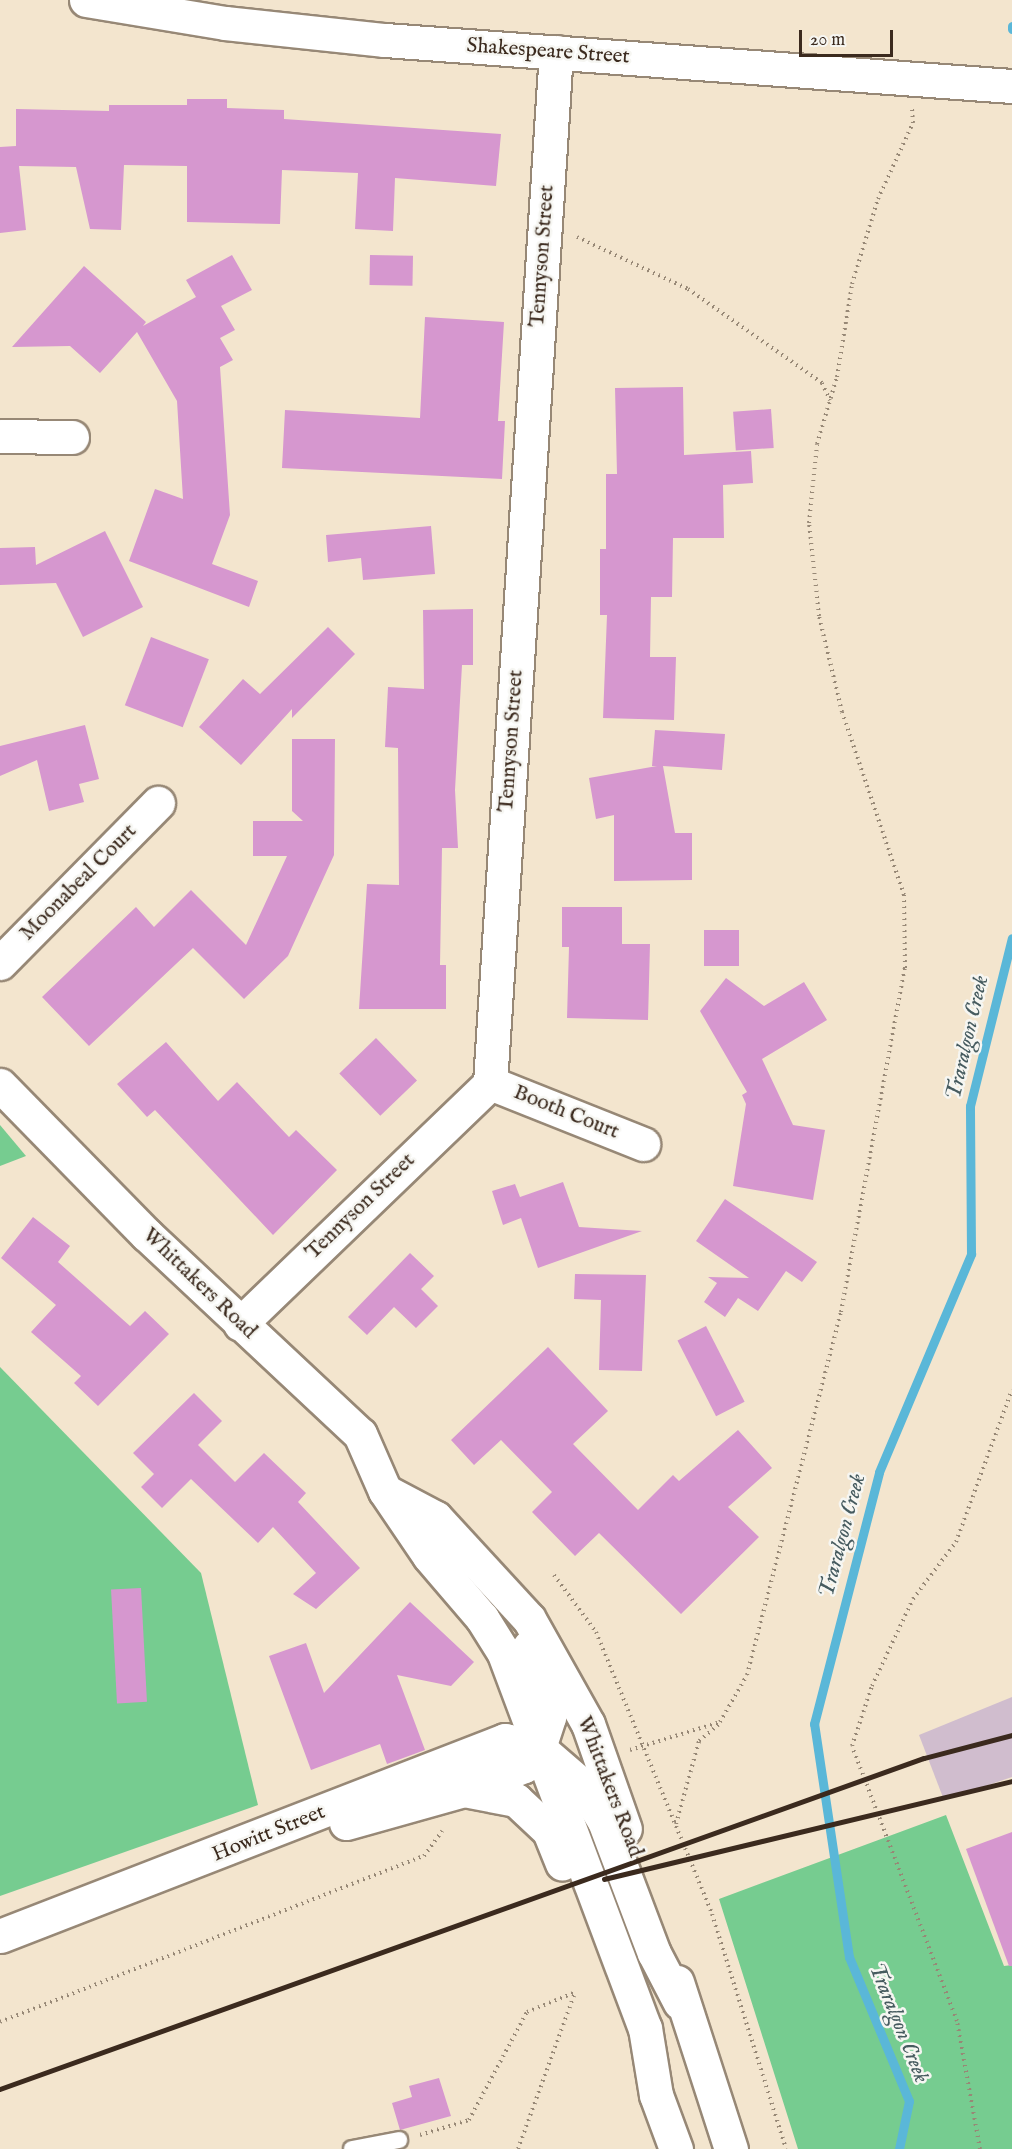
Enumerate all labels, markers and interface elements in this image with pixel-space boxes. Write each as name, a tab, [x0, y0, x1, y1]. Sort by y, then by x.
scale bar	[802, 18, 896, 56]
text: 20 m	[810, 29, 845, 52]
street label: Shakespeare Street	[466, 34, 630, 70]
street label: Tennyson Street	[525, 184, 561, 328]
street label: Tennyson Street	[494, 669, 530, 813]
street label: Moonabeal Court	[15, 819, 143, 947]
water label: Traralgon Creek	[941, 973, 995, 1103]
street label: Booth Court	[510, 1080, 622, 1146]
street label: Tennyson Street	[301, 1149, 421, 1265]
street label: Whittakers Road	[137, 1223, 261, 1345]
water label: Traralgon Creek	[814, 1471, 872, 1601]
street label: Whittakers Road	[571, 1713, 647, 1861]
street label: Howitt Street	[209, 1800, 329, 1868]
water label: Traralgon Creek	[862, 1959, 934, 2087]

